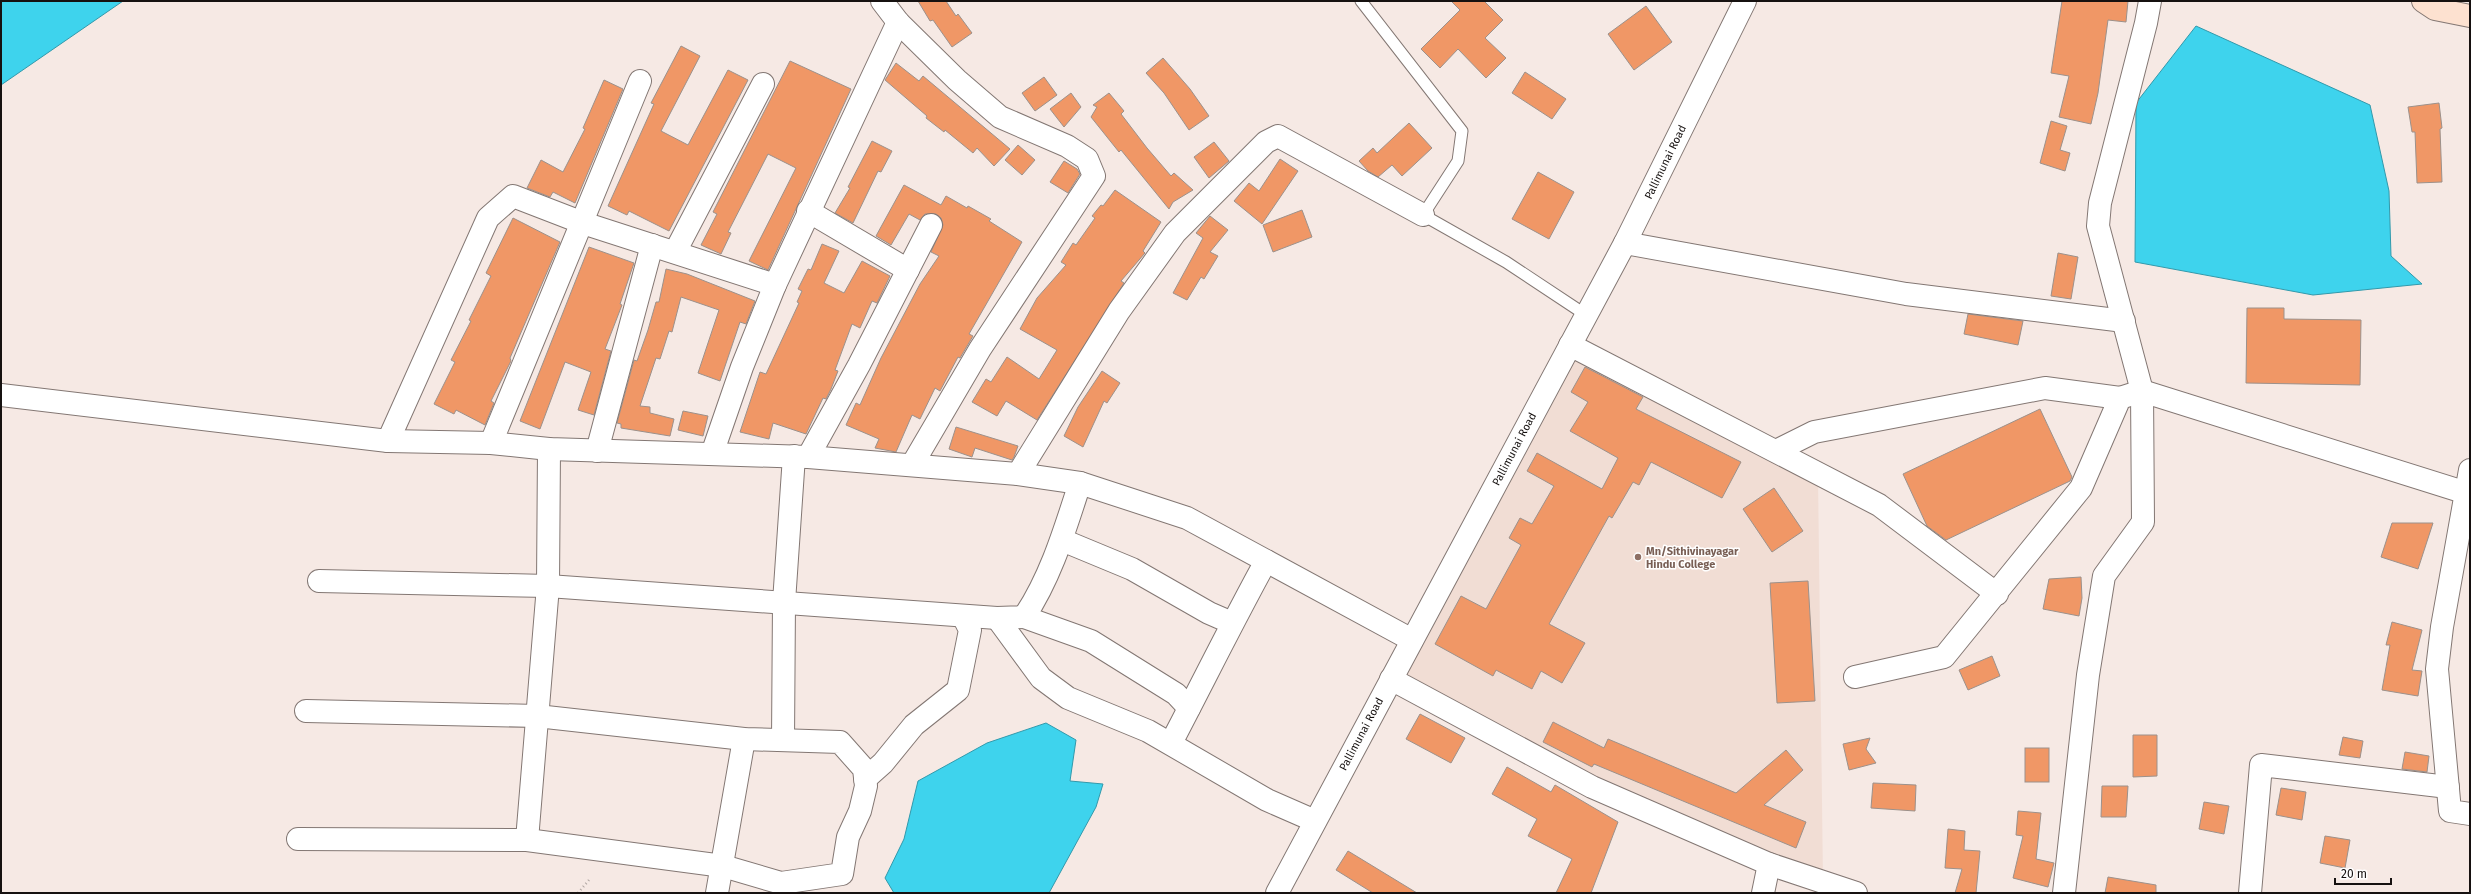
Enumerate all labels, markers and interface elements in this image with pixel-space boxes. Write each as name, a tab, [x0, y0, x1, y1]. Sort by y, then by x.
street label: Pallimunai Road	[1642, 123, 1689, 201]
street label: Pallimunai Road	[1490, 410, 1539, 488]
place label: Mn/Sithivinayagar Hindu College	[1646, 545, 1739, 571]
marker: Mn/Sithivinayagar Hindu College	[1633, 552, 1643, 562]
street label: Pallimunai Road	[1337, 695, 1386, 773]
scale bar	[2335, 860, 2391, 886]
text: 20 m	[2341, 867, 2367, 881]

